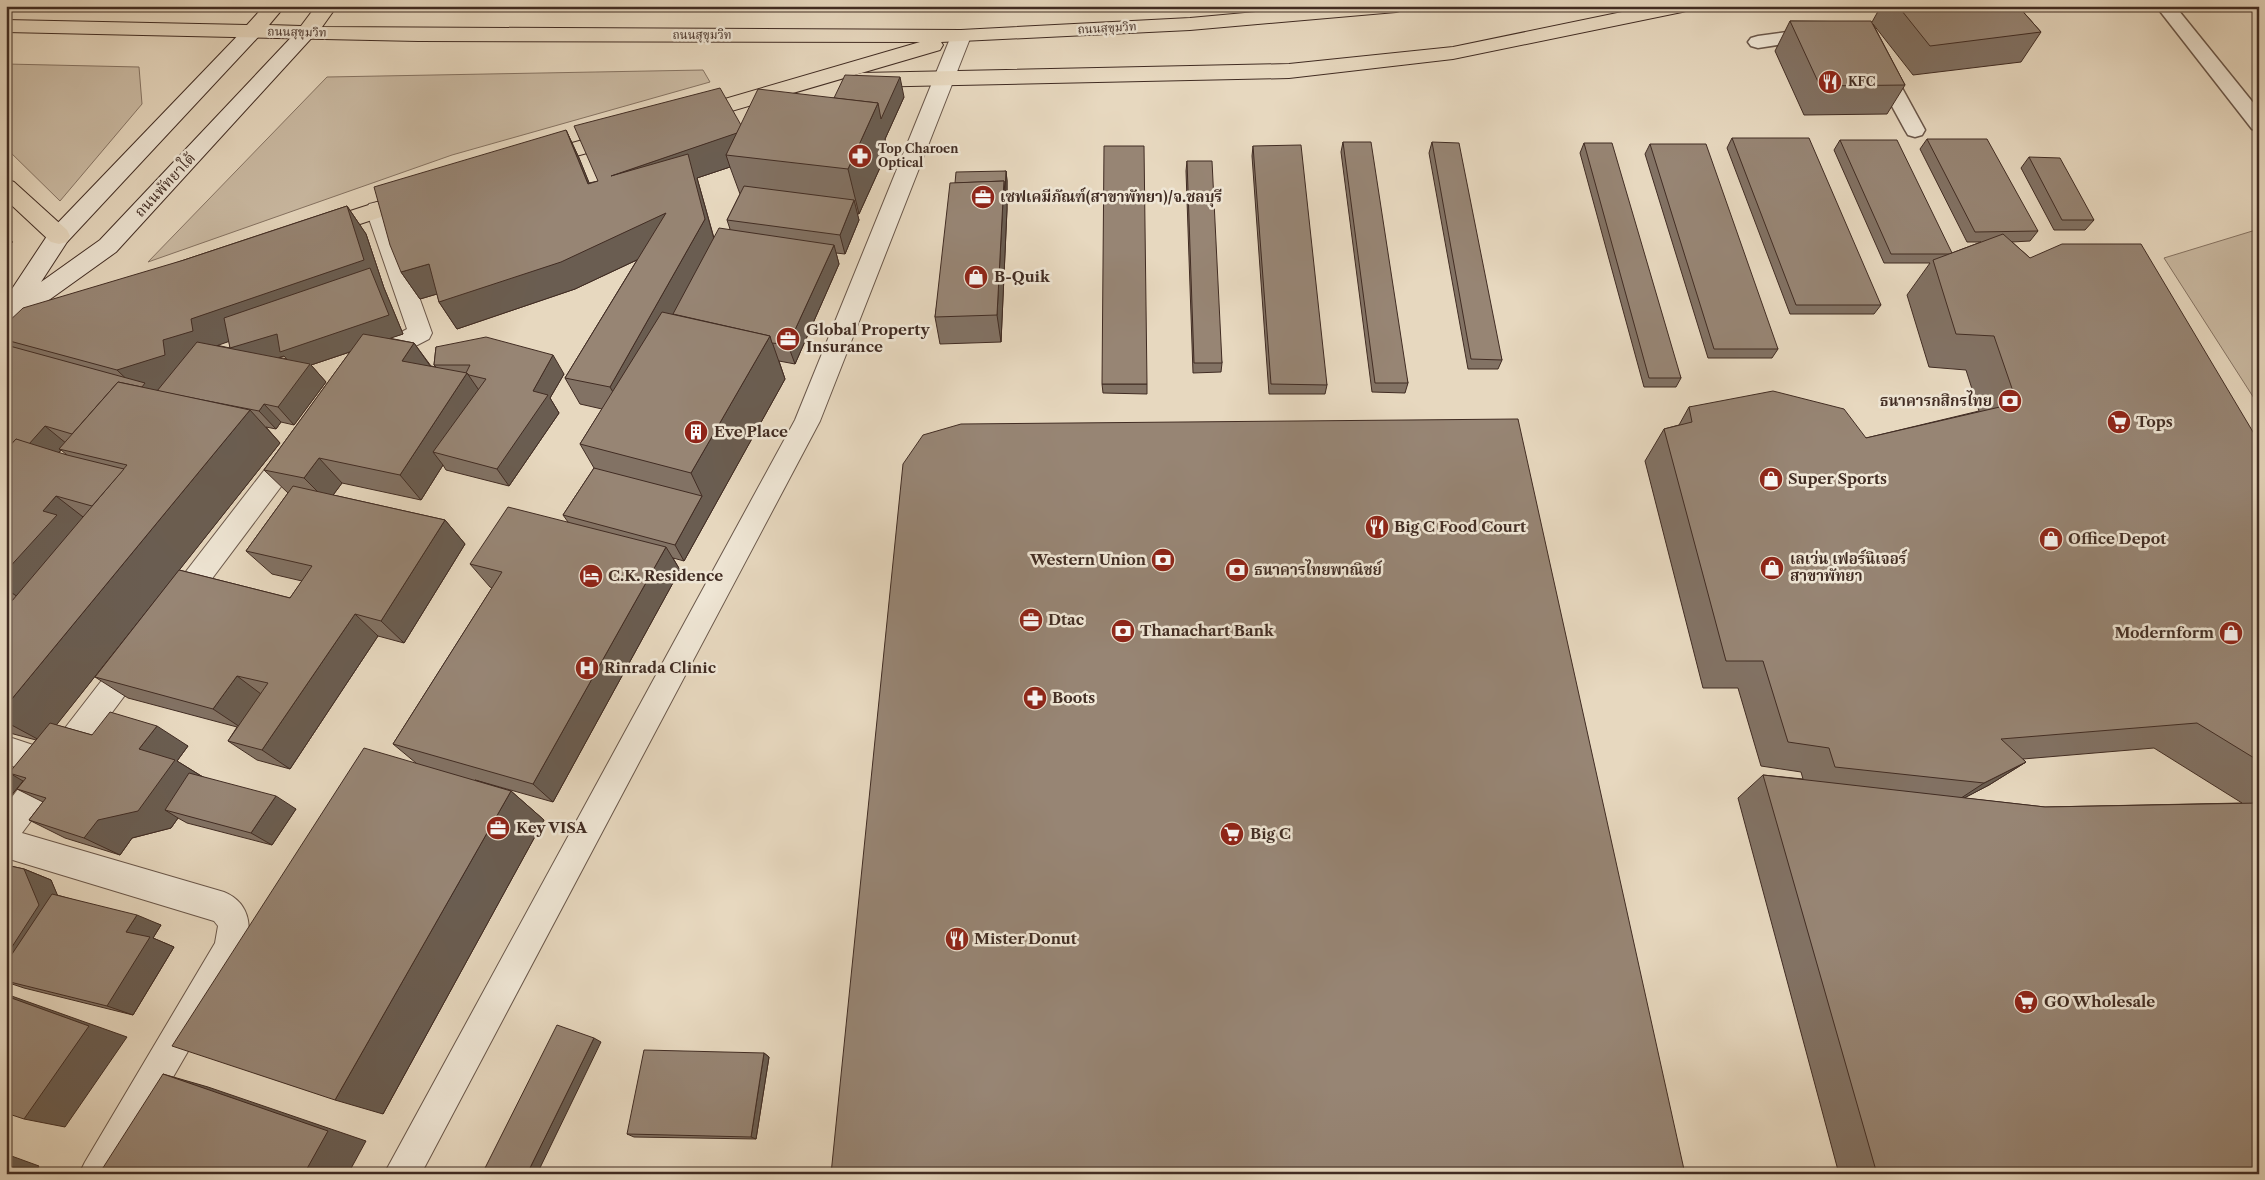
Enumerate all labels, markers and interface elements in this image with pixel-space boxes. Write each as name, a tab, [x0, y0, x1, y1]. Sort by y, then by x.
street label: ถนนสุขุมวิท	[1077, 18, 1137, 38]
street label: ถนนสุขุมวิท	[267, 23, 327, 41]
street label: ถนนสุขุมวิท	[672, 27, 732, 43]
restaurant icon: KFC	[1817, 69, 1843, 95]
place label: KFC	[1848, 74, 1875, 89]
place label: Top Charoen Optical	[878, 141, 959, 170]
pharmacy icon: Top Charoen Optical	[847, 143, 873, 169]
street label: ถนนพัทยาใต้	[129, 148, 199, 221]
office icon: เซฟเคมีภัณฑ์(สาขาพัทยา)/จ.ชลบุรี	[970, 184, 996, 210]
place label: เซฟเคมีภัณฑ์(สาขาพัทยา)/จ.ชลบุรี	[1000, 187, 1222, 208]
shop icon: B-Quik	[963, 264, 989, 290]
place label: B-Quik	[994, 267, 1051, 286]
place label: Global Property Insurance	[806, 320, 930, 356]
office icon: Global Property Insurance	[775, 326, 801, 352]
bank icon: ธนาคารกสิกรไทย	[1997, 388, 2023, 414]
place label: ธนาคารกสิกรไทย	[1880, 390, 1992, 410]
supermarket icon: Tops	[2106, 409, 2132, 435]
place label: Tops	[2136, 412, 2173, 431]
building icon: Eve Place	[683, 419, 709, 445]
place label: Eve Place	[714, 422, 788, 441]
shop icon: Super Sports	[1758, 466, 1784, 492]
place label: Super Sports	[1788, 469, 1887, 488]
restaurant icon: Big C Food Court	[1364, 514, 1390, 540]
place label: Big C Food Court	[1394, 517, 1526, 536]
shop icon: Office Depot	[2038, 526, 2064, 552]
place label: Office Depot	[2068, 529, 2166, 548]
bank icon: Western Union	[1150, 547, 1176, 573]
place label: เลเว่น เฟอร์นิเจอร์ สาขาพัทยา	[1790, 549, 1908, 585]
place label: Western Union	[1029, 550, 1147, 569]
shop icon: เลเว่น เฟอร์นิเจอร์ สาขาพัทยา	[1759, 555, 1785, 581]
bank icon: ธนาคารไทยพาณิชย์	[1224, 557, 1250, 583]
place label: ธนาคารไทยพาณิชย์	[1254, 559, 1383, 579]
hotel icon: C.K. Residence	[578, 563, 604, 589]
place label: C.K. Residence	[608, 566, 723, 585]
office icon: Dtac	[1018, 607, 1044, 633]
place label: Dtac	[1048, 610, 1084, 629]
bank icon: Thanachart Bank	[1110, 618, 1136, 644]
shop icon: Modernform	[2218, 620, 2244, 646]
place label: Thanachart Bank	[1140, 621, 1275, 640]
place label: Modernform	[2114, 623, 2214, 642]
hospital icon: Rinrada Clinic	[574, 655, 600, 681]
place label: Rinrada Clinic	[604, 658, 716, 677]
pharmacy icon: Boots	[1022, 685, 1048, 711]
place label: Boots	[1052, 688, 1095, 707]
office icon: Key VISA	[485, 815, 511, 841]
place label: Key VISA	[516, 818, 588, 837]
supermarket icon: Big C	[1219, 821, 1245, 847]
place label: Big C	[1250, 824, 1291, 843]
restaurant icon: Mister Donut	[944, 926, 970, 952]
place label: Mister Donut	[974, 929, 1077, 948]
supermarket icon: GO Wholesale	[2013, 989, 2039, 1015]
place label: GO Wholesale	[2044, 992, 2155, 1011]

